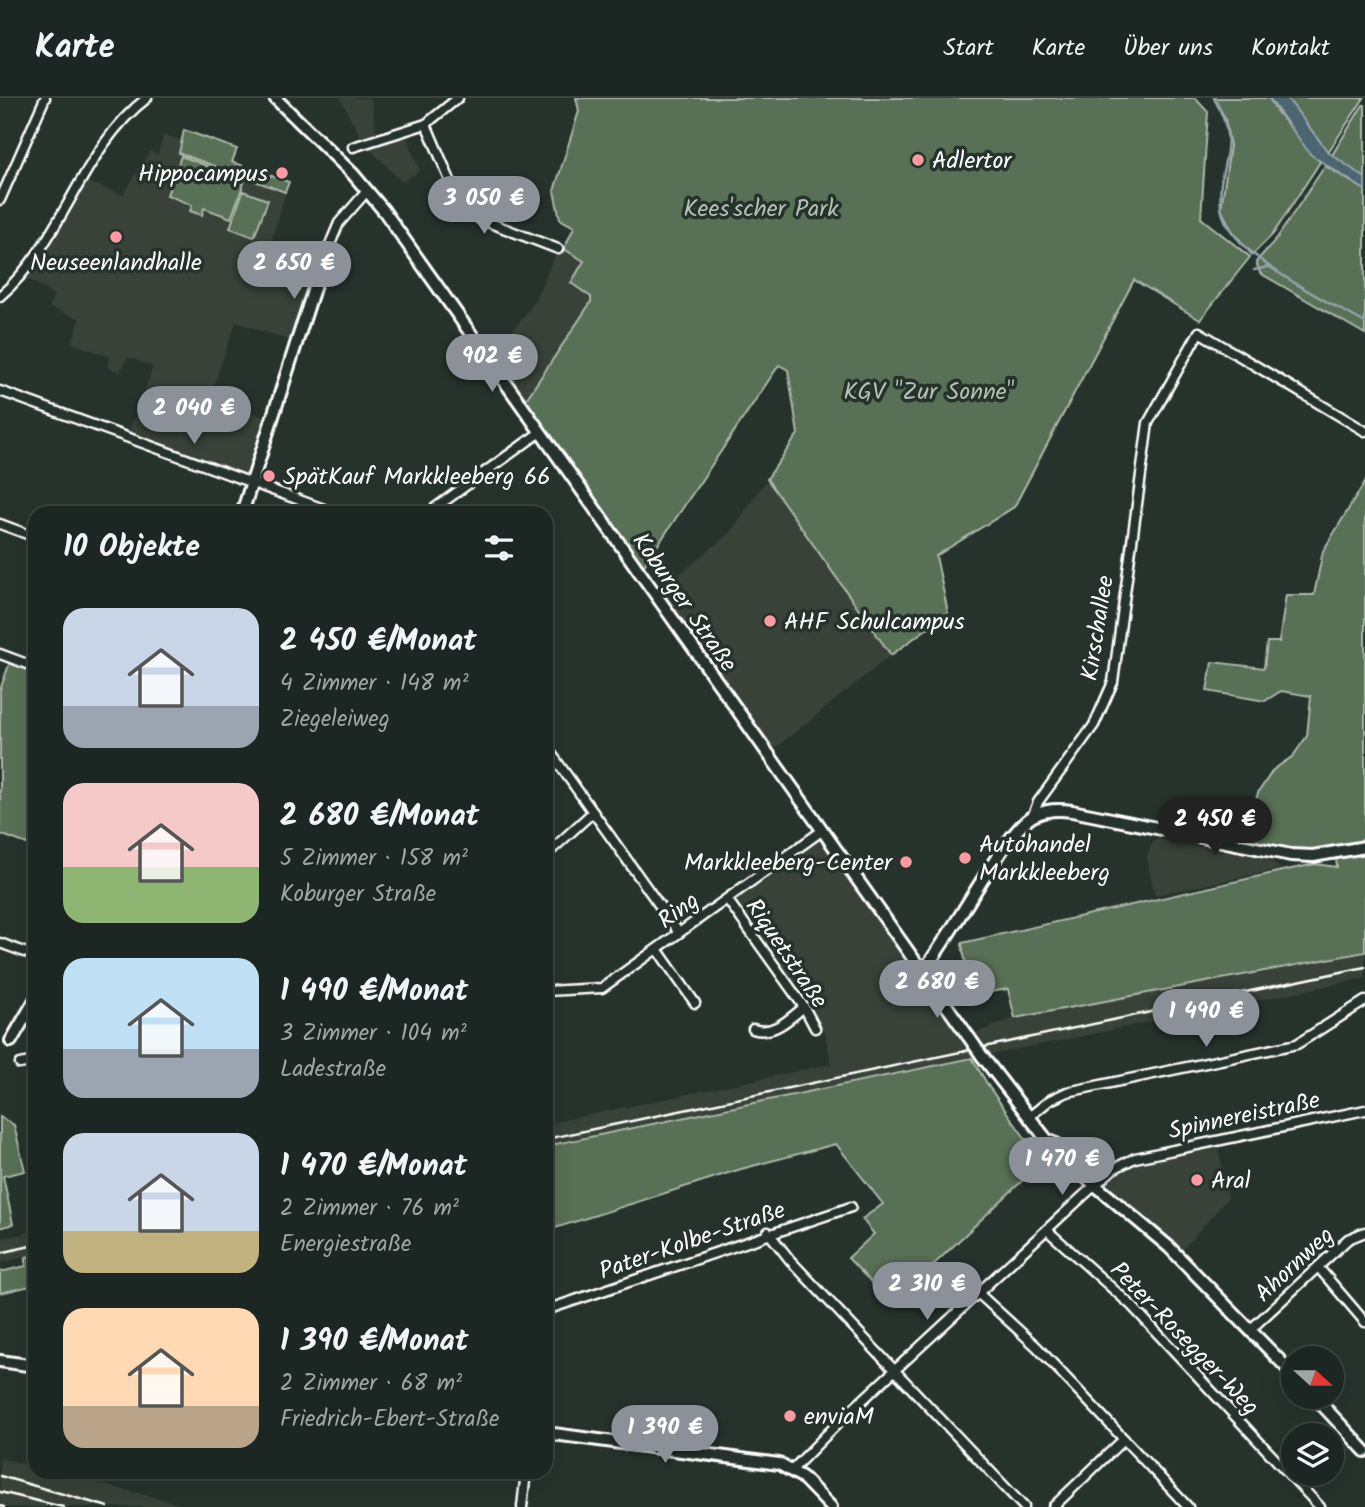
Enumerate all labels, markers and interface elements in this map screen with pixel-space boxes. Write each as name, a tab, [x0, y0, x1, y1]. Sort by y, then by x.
text: Karte	[35, 22, 115, 75]
text: Start	[943, 29, 994, 68]
text: Karte	[1032, 29, 1085, 68]
text: Über uns	[1123, 29, 1213, 68]
text: Kontakt	[1251, 29, 1330, 68]
place label: Adlertor	[932, 142, 1013, 181]
marker: Adlertor	[910, 152, 926, 168]
place label: Hippocampus	[138, 155, 268, 194]
marker: Hippocampus	[274, 165, 290, 181]
pin: 3 050 €	[419, 176, 549, 236]
text: 3 050 €	[444, 181, 524, 217]
park label: Kees'scher Park	[683, 190, 839, 229]
marker: Neuseenlandhalle	[108, 229, 124, 245]
pin: 2 650 €	[229, 242, 359, 301]
place label: Neuseenlandhalle	[30, 244, 202, 283]
text: 2 650 €	[253, 246, 335, 282]
pin: 902 €	[443, 334, 541, 394]
text: 902 €	[462, 339, 522, 375]
park label: KGV "Zur Sonne"	[843, 373, 1015, 412]
pin: 2 040 €	[129, 386, 259, 446]
text: 2 040 €	[153, 391, 235, 427]
place label: SpätKauf Markkleeberg 66	[283, 458, 551, 497]
marker: SpätKauf Markkleeberg 66	[261, 468, 277, 484]
text: 10 Objekte	[63, 524, 200, 572]
street label: Koburger Straße	[621, 525, 747, 681]
icon: filters	[480, 529, 518, 567]
street label: Kirschallee	[1071, 573, 1126, 684]
place label: AHF Schulcampus	[784, 603, 965, 642]
marker: AHF Schulcampus	[762, 613, 778, 629]
text: 2 450 €/Monat	[280, 618, 477, 666]
icon: home	[119, 636, 203, 720]
text: 4 Zimmer · 148 m²	[280, 666, 468, 702]
text: Ziegeleiweg	[280, 702, 390, 738]
text: 2 680 €/Monat	[280, 793, 479, 841]
pin: 2 450 €	[1150, 798, 1280, 857]
text: 2 450 €	[1174, 802, 1256, 838]
icon: home	[119, 811, 203, 895]
place label: Autohandel Markkleeberg	[979, 826, 1110, 893]
text: 5 Zimmer · 158 m²	[280, 841, 468, 877]
place label: Markkleeberg-Center	[684, 844, 894, 883]
marker: Autohandel Markkleeberg	[957, 850, 973, 866]
marker: Markkleeberg-Center	[898, 854, 914, 870]
text: Koburger Straße	[280, 877, 436, 913]
street label: Ring	[650, 883, 708, 940]
street label: Riquetstraße	[734, 891, 837, 1017]
pin: 2 680 €	[872, 960, 1002, 1020]
text: 2 680 €	[895, 965, 979, 1001]
text: 1 490 €/Monat	[280, 968, 468, 1016]
icon: home	[119, 986, 203, 1070]
pin: 1 490 €	[1141, 990, 1271, 1049]
text: 1 490 €	[1168, 994, 1244, 1030]
text: 3 Zimmer · 104 m²	[280, 1016, 467, 1052]
text: Ladestraße	[280, 1052, 386, 1088]
street label: Spinnereistraße	[1165, 1081, 1324, 1152]
pin: 1 470 €	[997, 1138, 1127, 1197]
text: 1 470 €	[1025, 1142, 1099, 1178]
text: 1 470 €/Monat	[280, 1143, 467, 1191]
icon: home	[119, 1161, 203, 1245]
place label: Aral	[1211, 1162, 1251, 1201]
marker: Aral	[1189, 1172, 1205, 1188]
text: 2 Zimmer · 76 m²	[280, 1191, 459, 1227]
street label: Pater-Kolbe-Straße	[594, 1191, 791, 1292]
street label: Ahornweg	[1246, 1218, 1344, 1313]
text: Energiestraße	[280, 1227, 411, 1263]
street label: Peter-Rosegger-Weg	[1100, 1253, 1268, 1425]
pin: 2 310 €	[862, 1262, 992, 1322]
text: 2 310 €	[888, 1267, 966, 1303]
text: 1 390 €/Monat	[280, 1318, 468, 1366]
icon: home	[119, 1336, 203, 1420]
north arrow	[1281, 1346, 1344, 1409]
map controls	[1281, 1346, 1344, 1486]
text: 2 Zimmer · 68 m²	[280, 1366, 462, 1402]
place label: enviaM	[804, 1398, 874, 1437]
text: Friedrich-Ebert-Straße	[280, 1402, 499, 1438]
pin: 1 390 €	[600, 1406, 730, 1465]
marker: enviaM	[782, 1408, 798, 1424]
text: 1 390 €	[627, 1410, 703, 1446]
button: layers	[1281, 1423, 1344, 1486]

